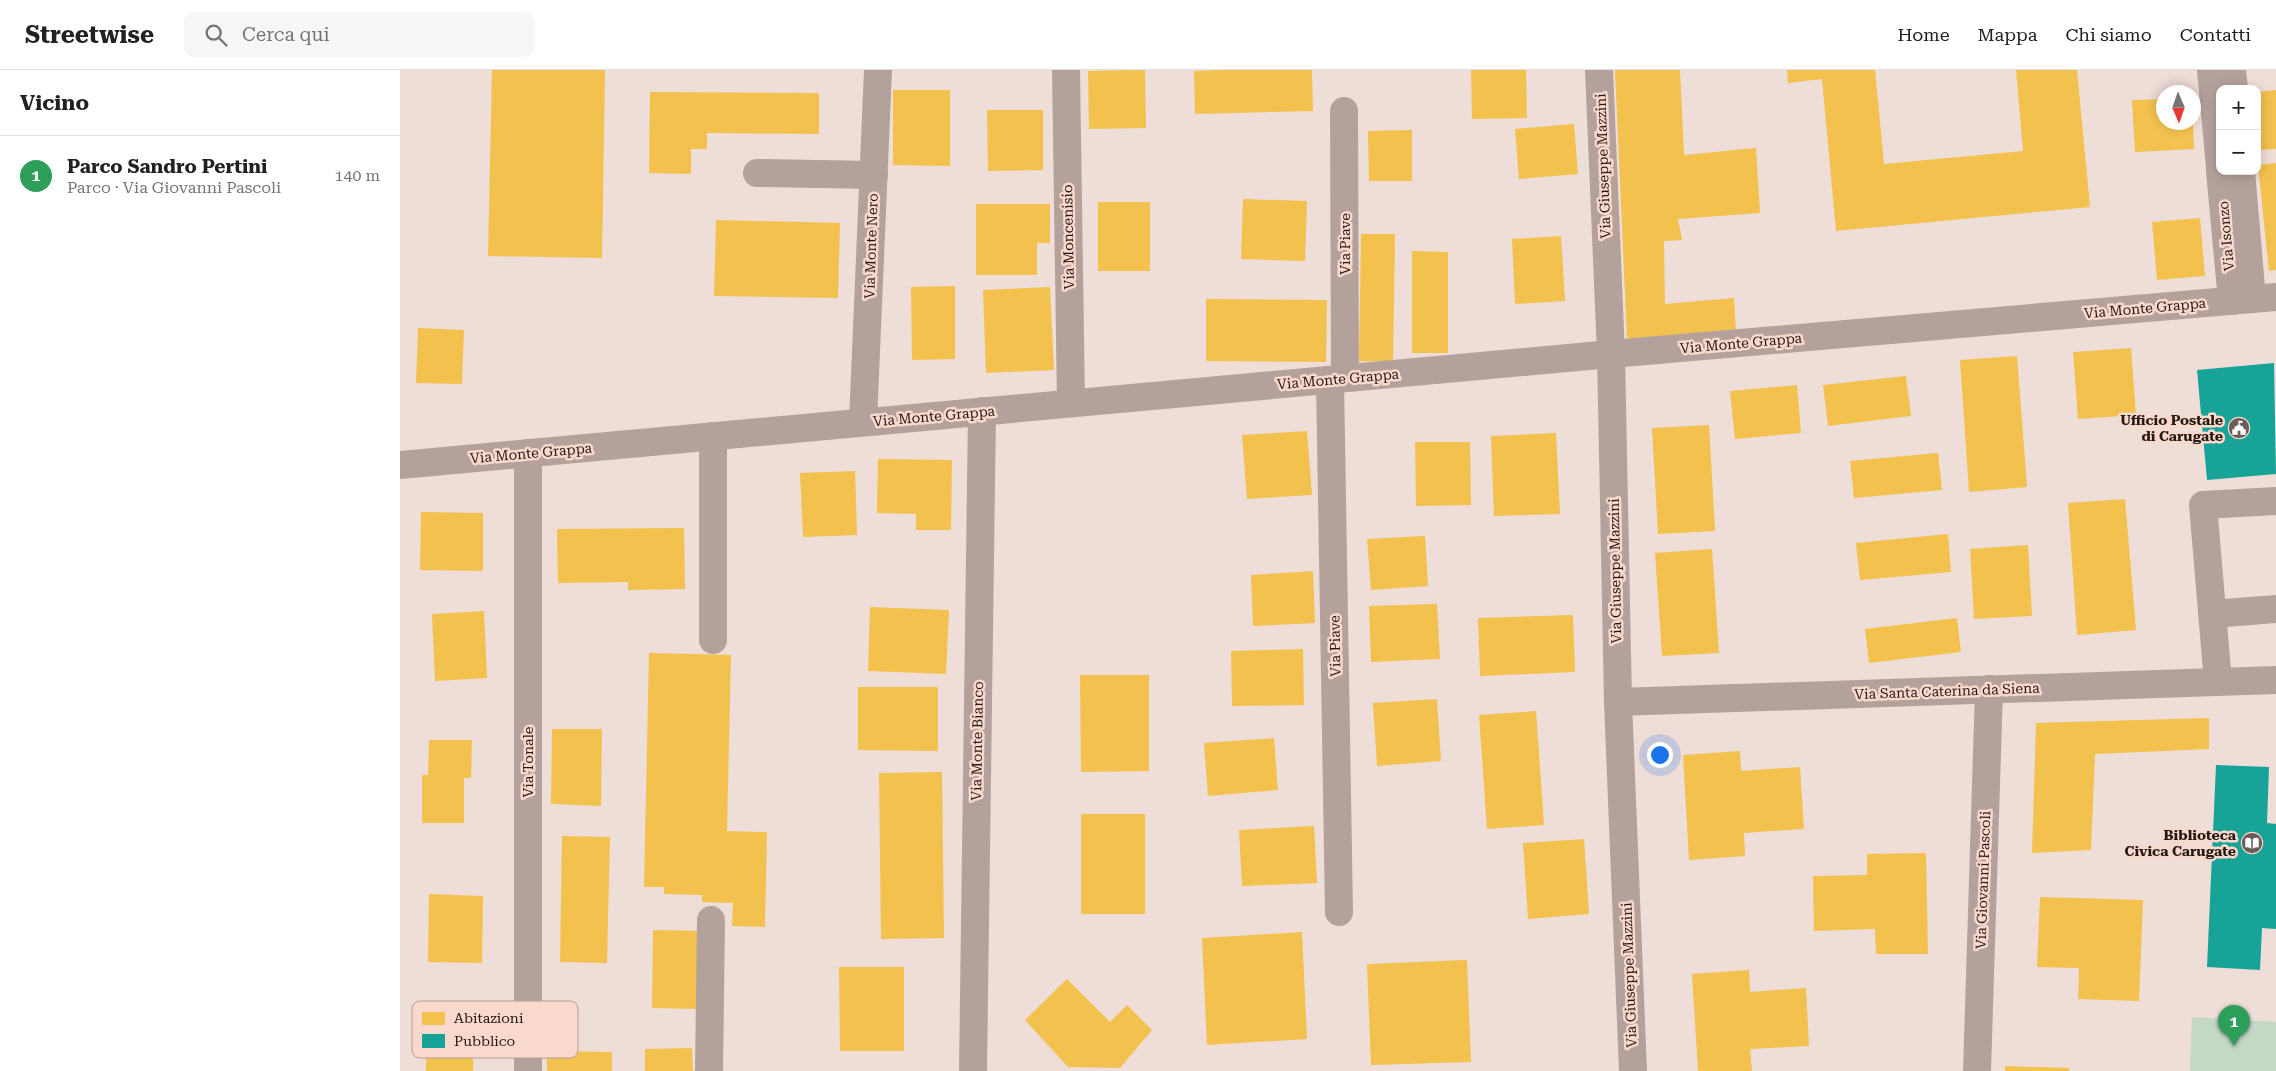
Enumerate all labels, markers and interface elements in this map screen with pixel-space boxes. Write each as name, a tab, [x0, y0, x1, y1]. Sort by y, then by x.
search box	[184, 12, 534, 57]
text: Streetwise	[25, 21, 154, 49]
icon: search	[202, 21, 230, 49]
text: Cerca qui	[242, 23, 330, 46]
text: Home	[1897, 24, 1950, 45]
text: Mappa	[1978, 24, 2037, 45]
text: Chi siamo	[2065, 24, 2152, 45]
text: Contatti	[2180, 24, 2251, 45]
north arrow	[2156, 85, 2201, 130]
map controls	[2216, 85, 2261, 175]
button: +	[2216, 85, 2261, 130]
text: Vicino	[20, 91, 89, 115]
street label: Via Giuseppe Mazzini	[1592, 93, 1614, 239]
button: −	[2216, 130, 2261, 175]
text: Parco Sandro Pertini	[67, 155, 267, 178]
text: 1	[32, 166, 40, 185]
text: 140 m	[334, 166, 380, 185]
text: Parco · Via Giovanni Pascoli	[67, 178, 281, 197]
street label: Via Moncenisio	[1059, 184, 1077, 290]
street label: Via Monte Nero	[861, 193, 881, 299]
street label: Via Isonzo	[2215, 200, 2237, 272]
street label: Via Piave	[1337, 213, 1353, 275]
street label: Via Monte Grappa	[2083, 295, 2207, 321]
street label: Via Monte Grappa	[1679, 330, 1803, 356]
street label: Via Monte Grappa	[1276, 366, 1400, 392]
street label: Via Monte Grappa	[872, 403, 996, 429]
place label: Ufficio Postale di Carugate	[2120, 412, 2223, 444]
public building icon: Ufficio Postale di Carugate	[2227, 416, 2251, 440]
street label: Via Monte Grappa	[469, 440, 593, 466]
street label: Via Giuseppe Mazzini	[1606, 498, 1624, 644]
street label: Via Piave	[1326, 615, 1344, 677]
street label: Via Santa Caterina da Siena	[1854, 680, 2040, 702]
street label: Via Monte Bianco	[968, 681, 986, 801]
street label: Via Tonale	[520, 726, 536, 798]
your location	[1647, 742, 1673, 768]
street label: Via Giovanni Pascoli	[1973, 810, 1993, 949]
place label: Biblioteca Civica Carugate	[2125, 827, 2237, 859]
library icon: Biblioteca Civica Carugate	[2240, 831, 2264, 855]
street label: Via Giuseppe Mazzini	[1618, 902, 1640, 1048]
legend	[412, 1001, 578, 1058]
pin: 1	[2218, 1005, 2250, 1046]
text: Abitazioni	[454, 1010, 524, 1026]
text: Pubblico	[454, 1033, 515, 1049]

